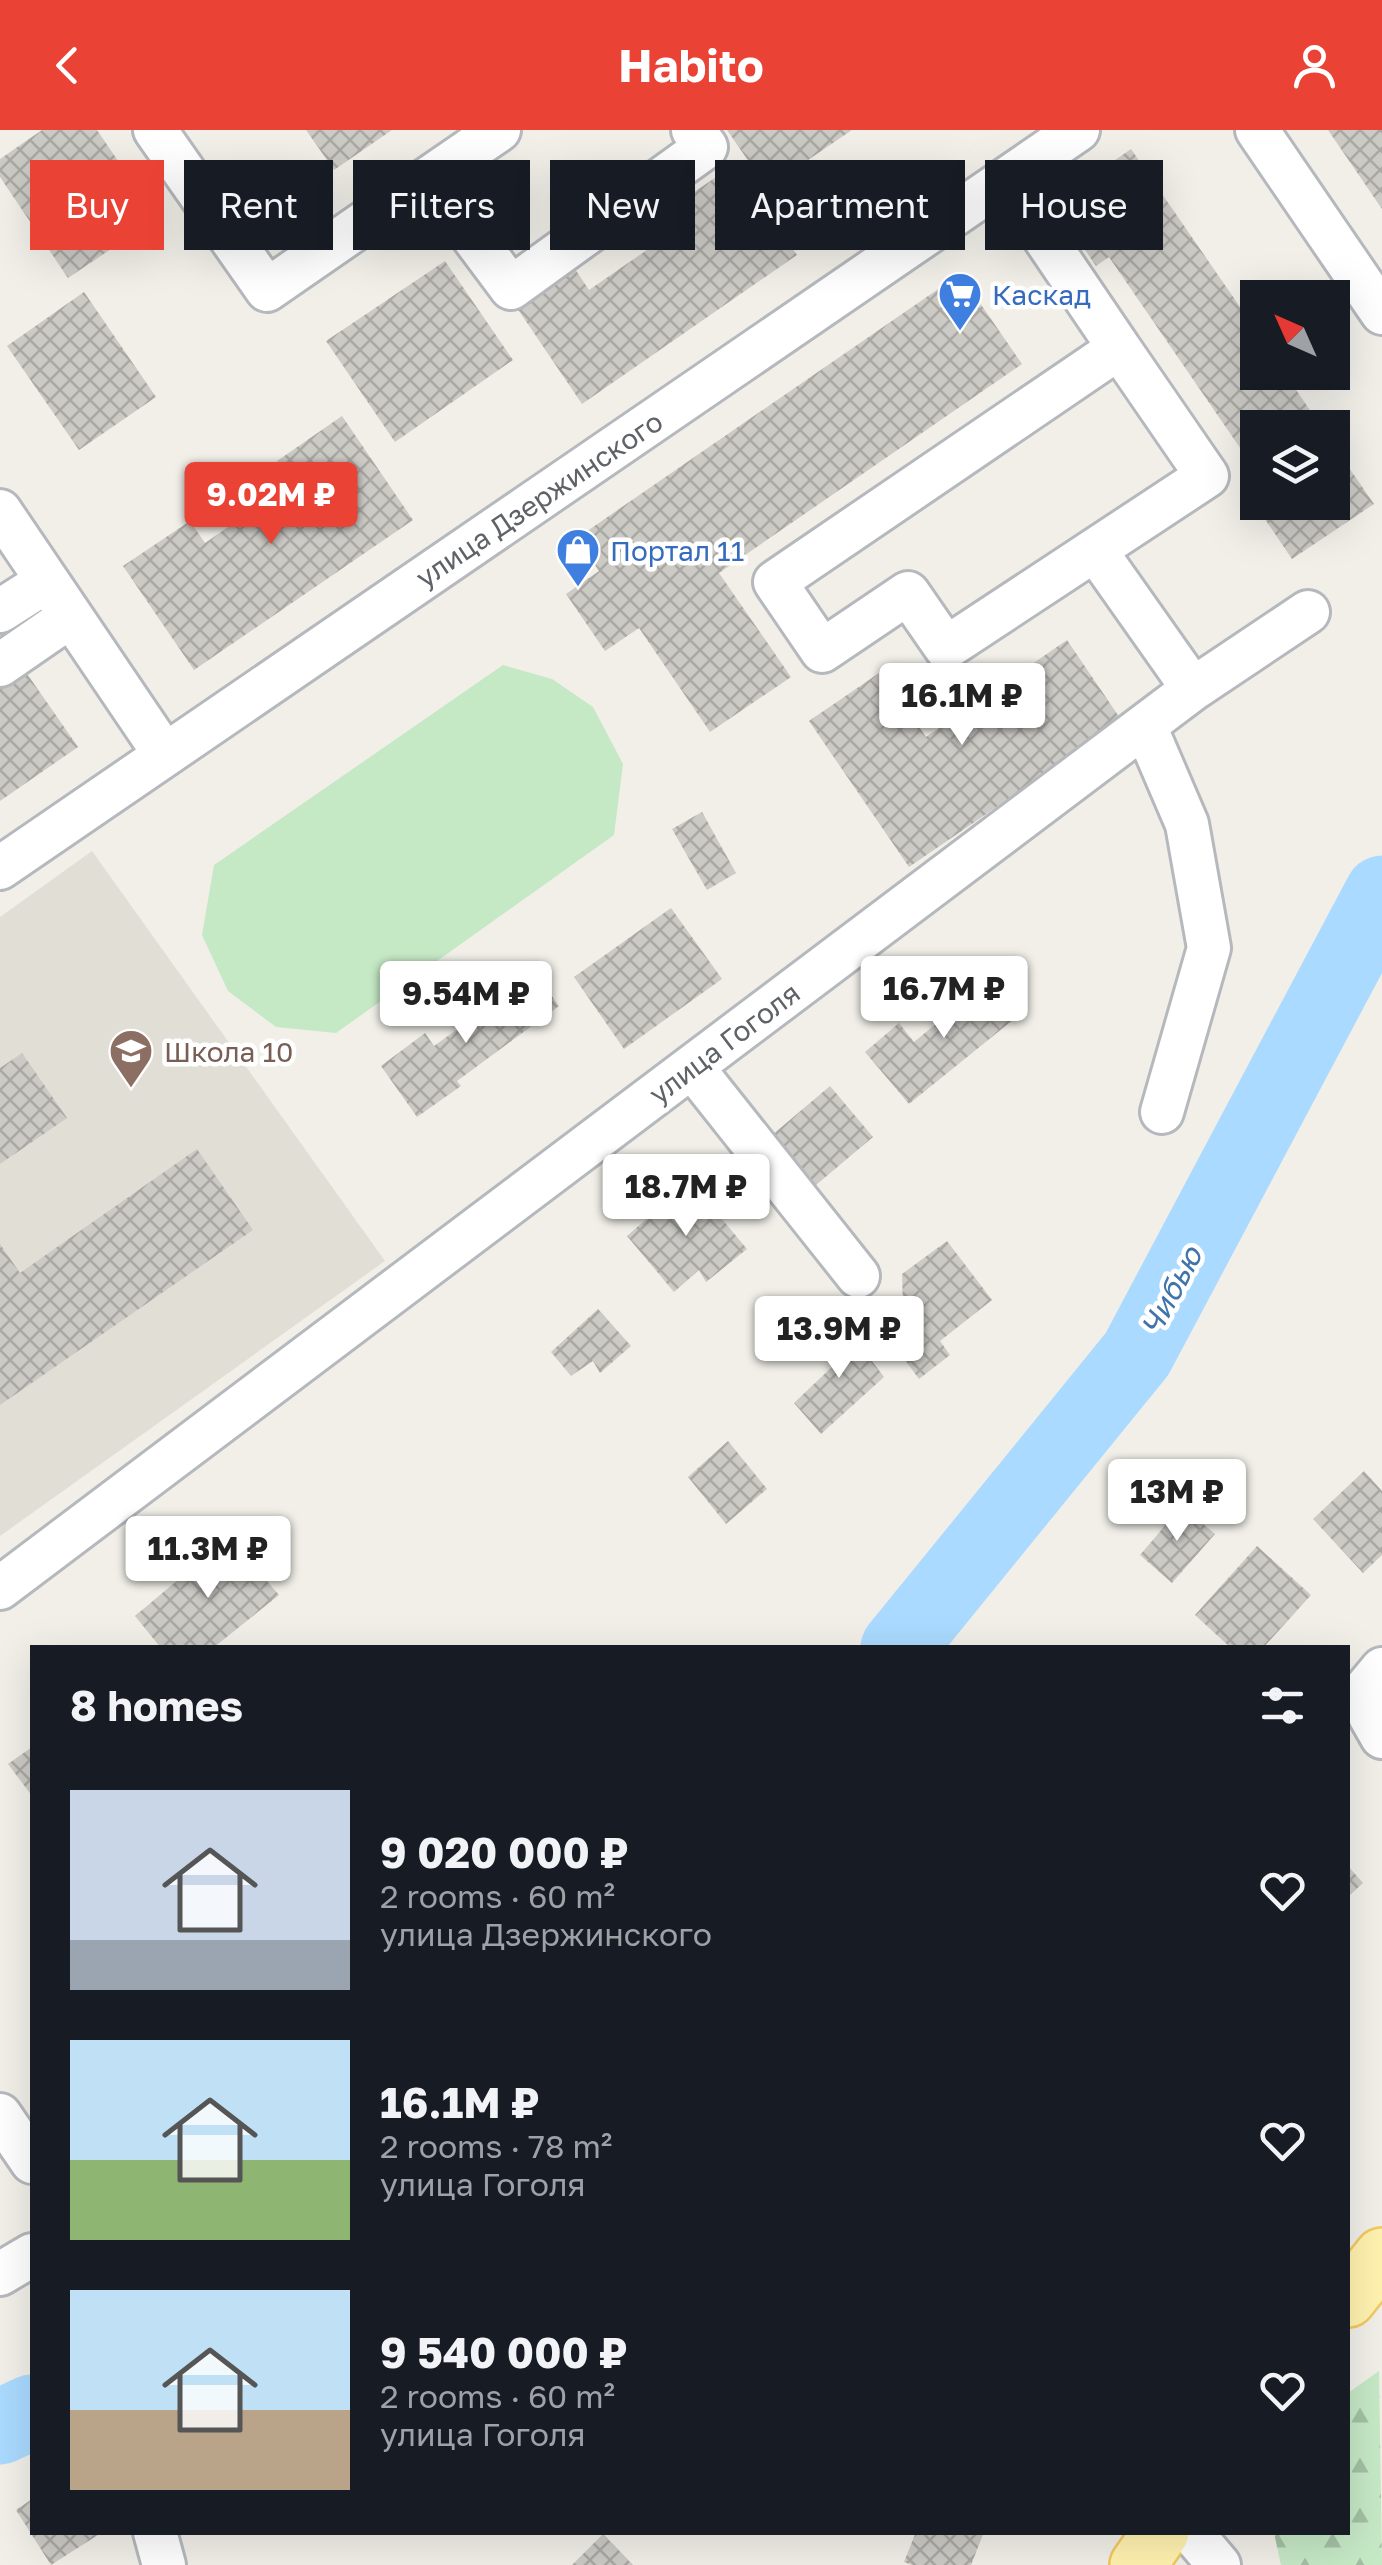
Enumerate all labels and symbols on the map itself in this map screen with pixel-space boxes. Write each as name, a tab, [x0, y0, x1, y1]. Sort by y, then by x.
supermarket icon: Каскад	[937, 271, 983, 332]
place label: Каскад	[992, 278, 1091, 311]
north arrow	[1240, 280, 1350, 390]
street label: улица Дзержинского	[409, 404, 669, 594]
pin: 9.02M ₽	[179, 462, 363, 547]
shop icon: Портал 11	[555, 527, 601, 588]
place label: Портал 11	[610, 534, 744, 567]
pin: 16.1M ₽	[870, 663, 1054, 748]
pin: 16.7M ₽	[852, 956, 1036, 1041]
pin: 9.54M ₽	[374, 961, 558, 1046]
street label: улица Гоголя	[642, 976, 806, 1110]
school or university icon: Школа 10	[108, 1028, 154, 1089]
place label: Школа 10	[164, 1035, 293, 1068]
pin: 18.7M ₽	[594, 1154, 778, 1239]
water label: Чибью	[1133, 1239, 1210, 1342]
pin: 13.9M ₽	[747, 1296, 931, 1381]
pin: 13M ₽	[1107, 1459, 1247, 1544]
pin: 11.3M ₽	[116, 1516, 300, 1601]

